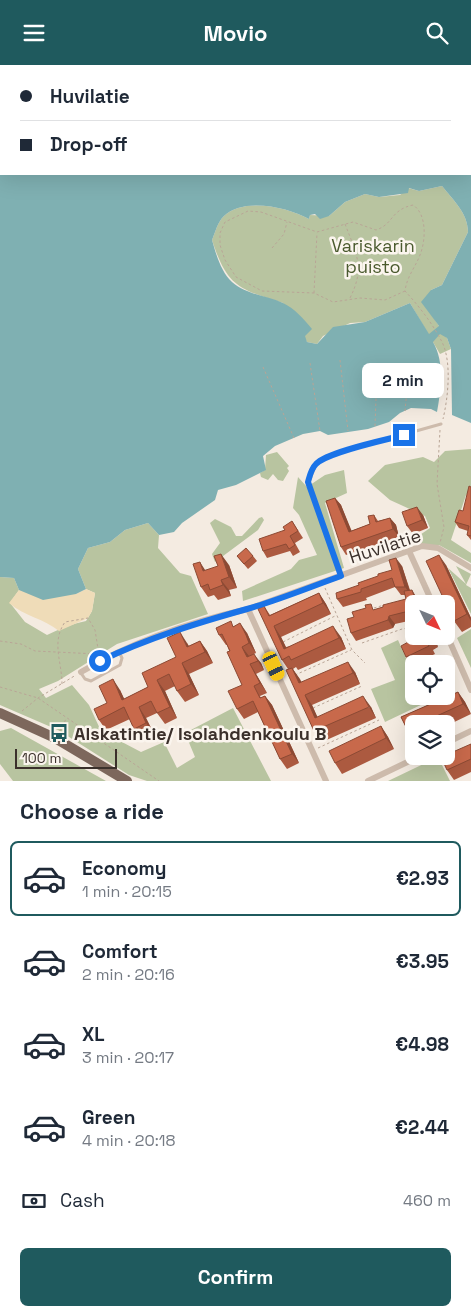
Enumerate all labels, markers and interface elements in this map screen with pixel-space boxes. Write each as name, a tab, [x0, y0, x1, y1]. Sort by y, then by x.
icon: menu	[20, 19, 48, 47]
text: Movio	[204, 19, 267, 47]
icon: search	[423, 19, 451, 47]
text: Huvilatie	[50, 84, 130, 109]
text: Drop-off	[50, 132, 128, 157]
park label: Variskarin puisto	[331, 234, 415, 278]
callout: 2 min	[363, 363, 445, 397]
text: 2 min	[382, 370, 424, 391]
route end	[393, 424, 415, 446]
street label: Huvilatie	[346, 524, 424, 568]
north arrow	[405, 595, 455, 645]
map controls	[405, 595, 455, 765]
car	[260, 649, 287, 683]
route start	[89, 650, 111, 672]
button: locate	[405, 655, 455, 705]
button: layers	[405, 715, 455, 765]
bus stop icon: Alskatintie/ Isolahdenkoulu B	[48, 722, 70, 744]
place label: Alskatintie/ Isolahdenkoulu B	[74, 722, 326, 745]
scale bar	[15, 746, 118, 769]
text: 100 m	[22, 749, 61, 767]
text: Choose a ride	[20, 797, 164, 825]
icon: car	[22, 856, 67, 901]
text: Economy	[82, 856, 166, 881]
text: €2.93	[396, 866, 449, 891]
text: 1 min · 20:15	[82, 881, 172, 902]
icon: car	[22, 939, 67, 984]
text: Comfort	[82, 939, 158, 964]
text: €3.95	[396, 949, 449, 974]
text: 2 min · 20:16	[82, 964, 175, 985]
icon: car	[22, 1022, 67, 1067]
text: XL	[82, 1022, 105, 1047]
text: €4.98	[395, 1032, 449, 1057]
text: 3 min · 20:17	[82, 1047, 174, 1068]
icon: car	[22, 1105, 67, 1150]
text: Green	[82, 1105, 135, 1130]
text: €2.44	[395, 1115, 449, 1140]
text: 4 min · 20:18	[82, 1130, 175, 1151]
icon: cash	[20, 1187, 48, 1215]
text: Cash	[60, 1188, 105, 1213]
text: 460 m	[403, 1190, 451, 1211]
button: Confirm	[20, 1248, 451, 1306]

